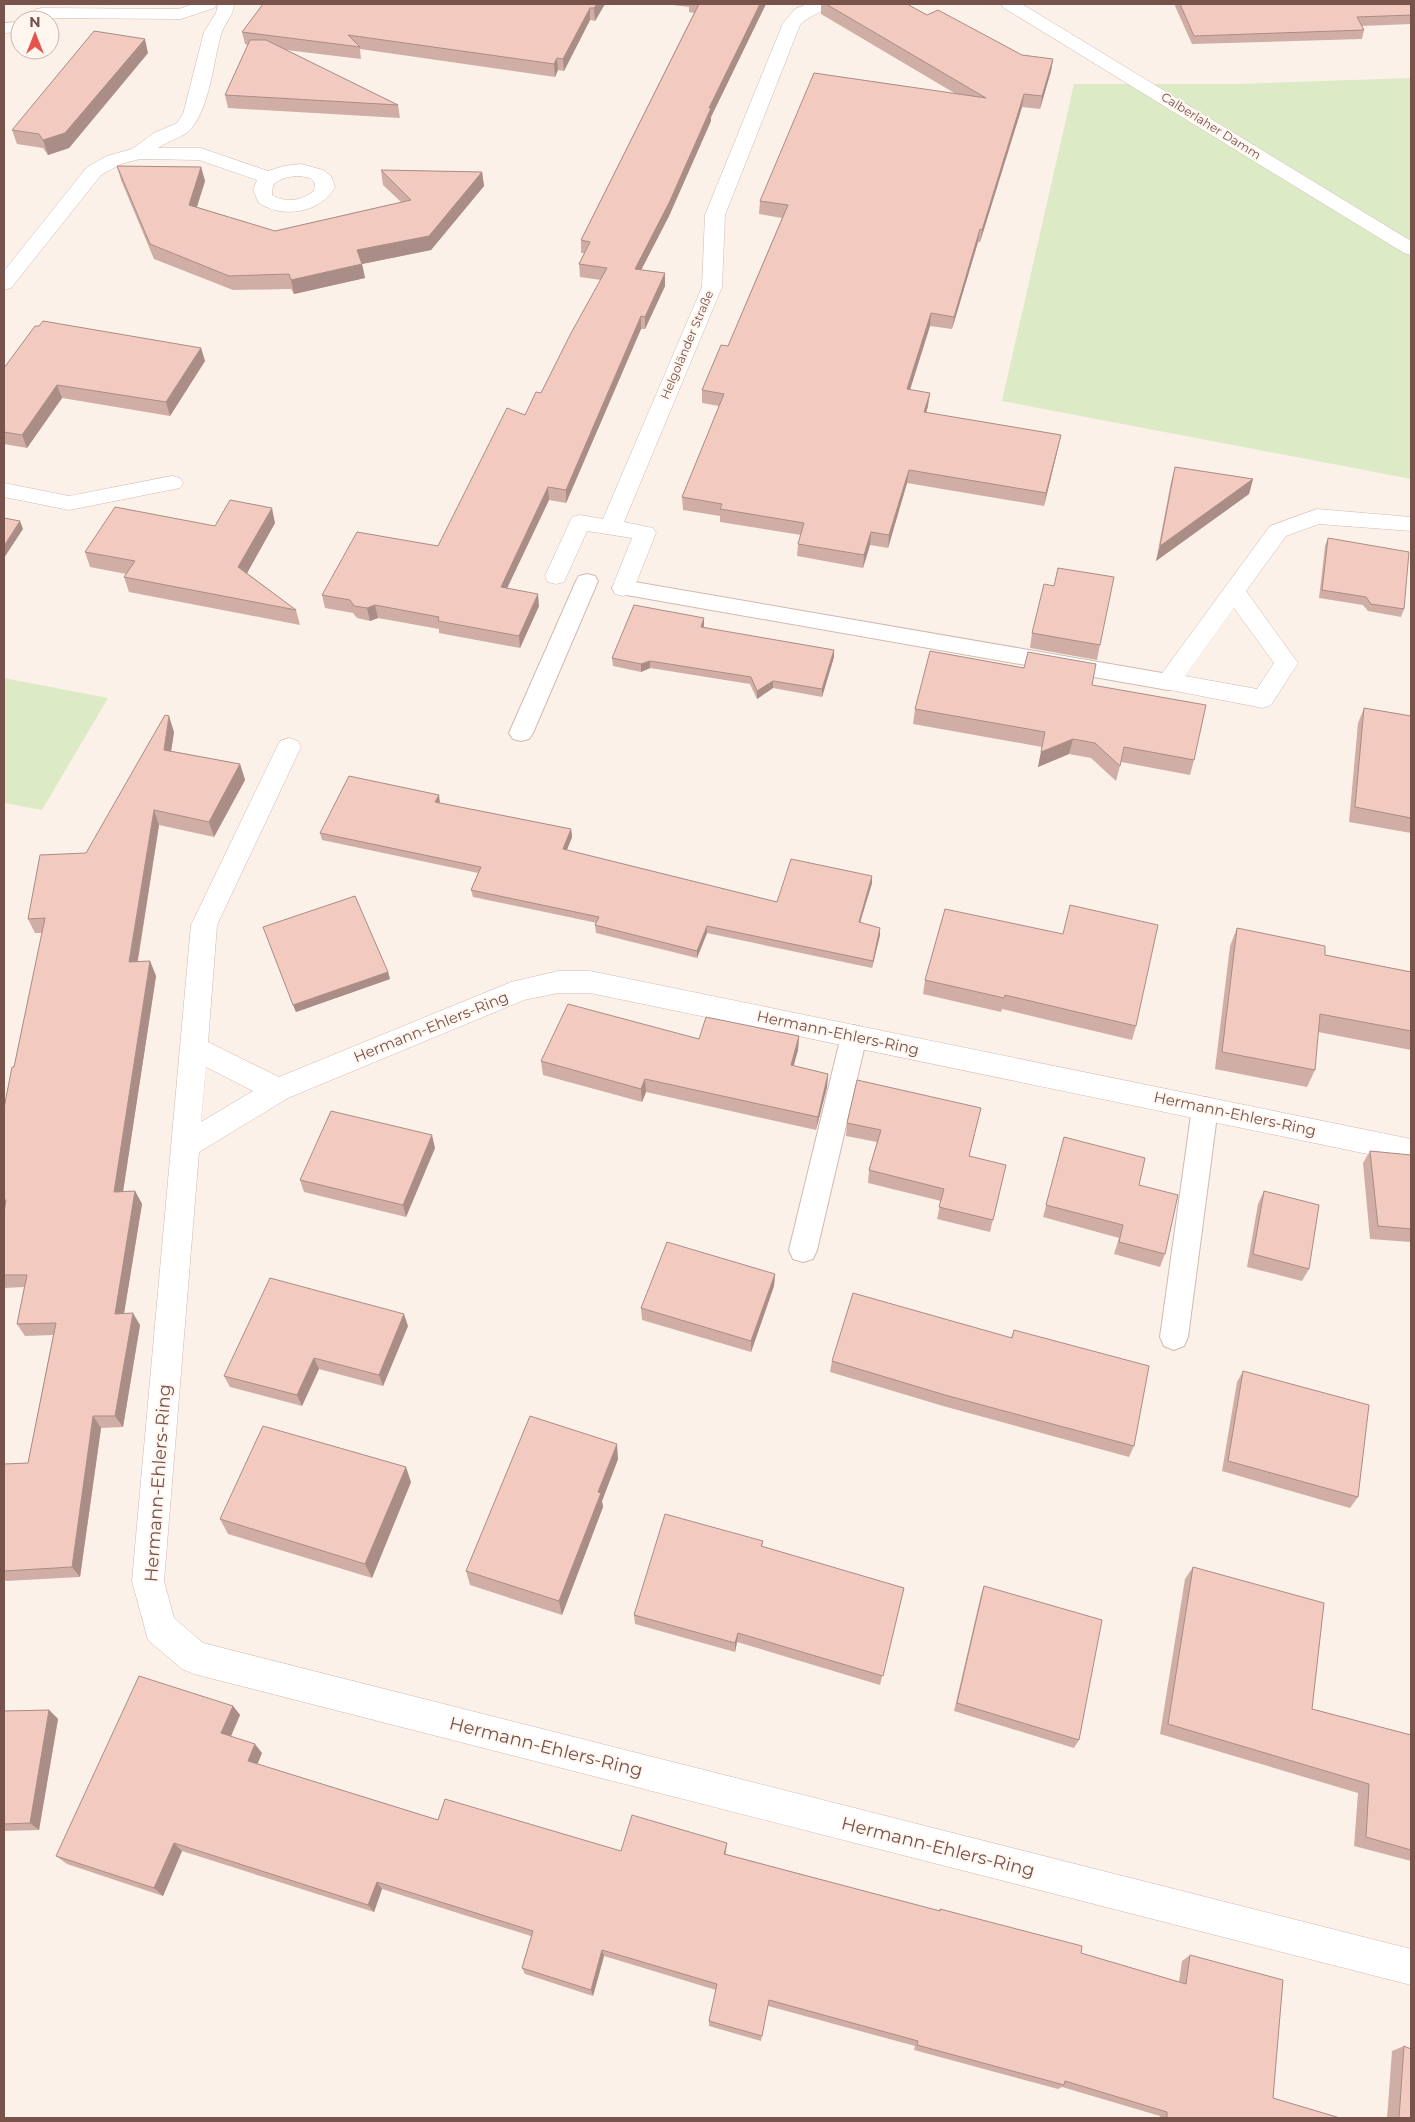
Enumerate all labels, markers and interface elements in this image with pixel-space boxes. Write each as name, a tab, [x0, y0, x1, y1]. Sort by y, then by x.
north arrow	[10, 10, 60, 60]
text: N	[29, 13, 41, 31]
street label: Calberlaher Damm	[1159, 89, 1264, 162]
street label: Helgoländer Straße	[657, 288, 716, 401]
street label: Hermann-Ehlers-Ring	[351, 987, 511, 1066]
street label: Hermann-Ehlers-Ring	[755, 1006, 921, 1059]
street label: Hermann-Ehlers-Ring	[1152, 1087, 1318, 1140]
street label: Hermann-Ehlers-Ring	[140, 1383, 176, 1583]
street label: Hermann-Ehlers-Ring	[447, 1712, 645, 1782]
street label: Hermann-Ehlers-Ring	[839, 1812, 1037, 1882]

